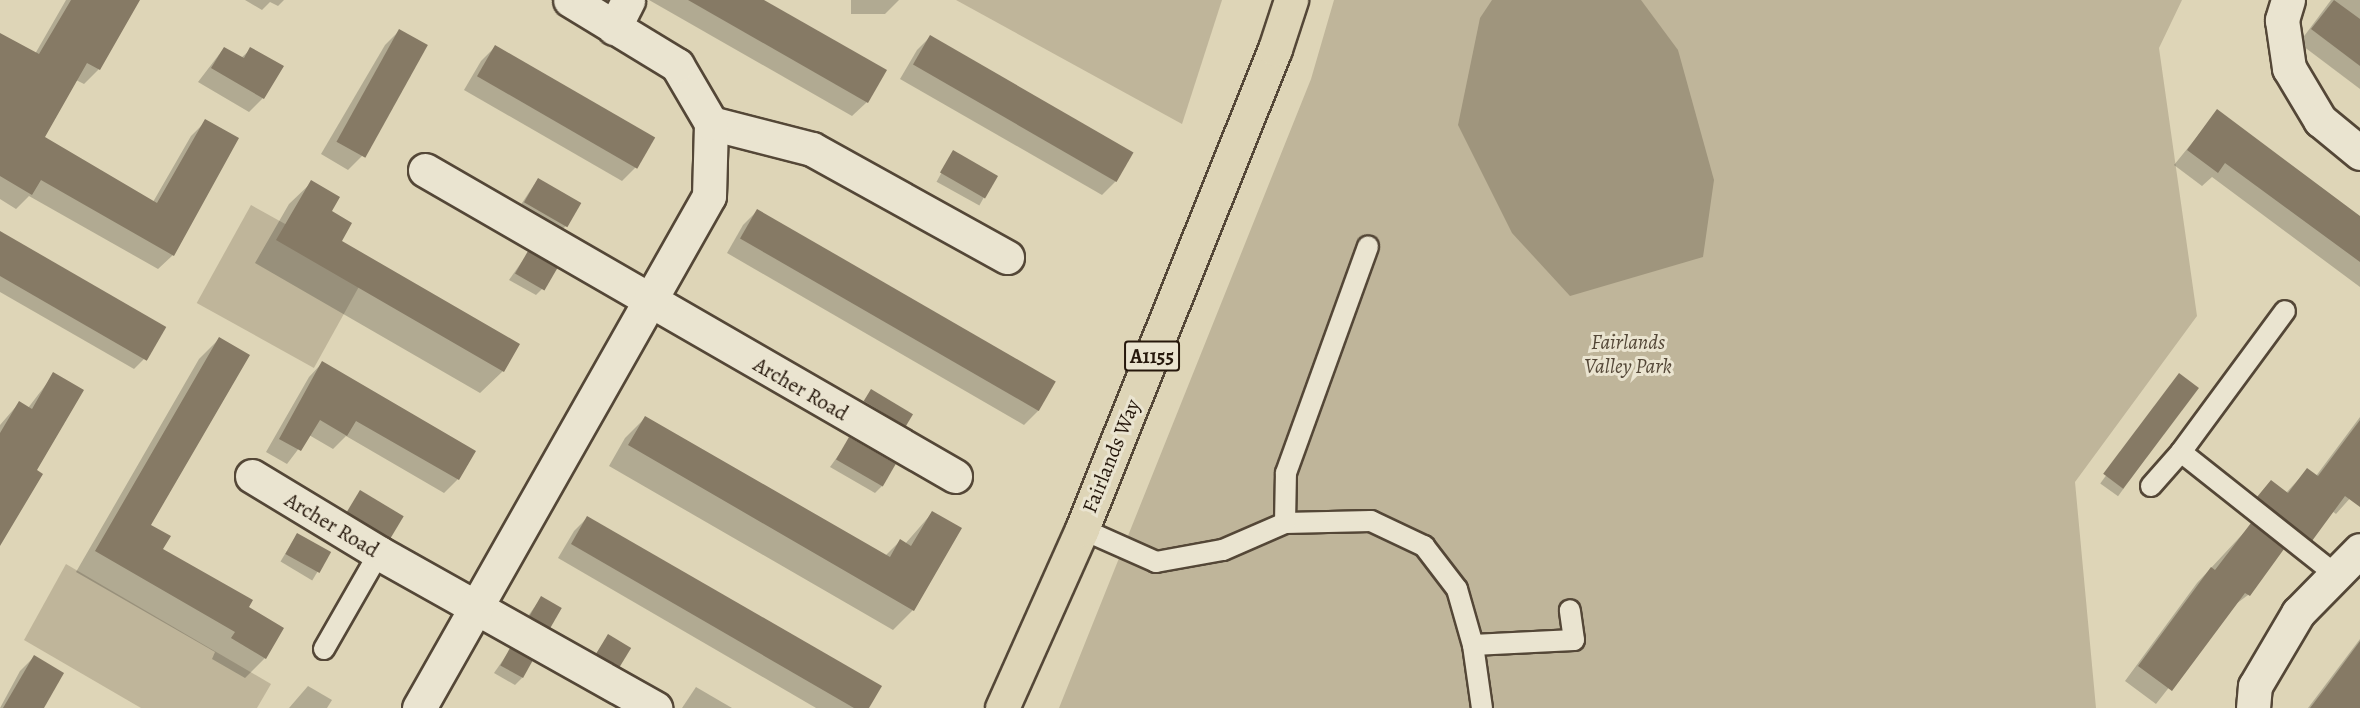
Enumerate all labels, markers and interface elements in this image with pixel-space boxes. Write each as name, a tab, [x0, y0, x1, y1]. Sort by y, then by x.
park label: Fairlands Valley Park	[1584, 329, 1672, 379]
road number: A1155	[1124, 339, 1180, 373]
street label: Archer Road	[749, 352, 853, 426]
street label: Fairlands Way	[1077, 395, 1145, 517]
street label: Archer Road	[280, 487, 384, 563]

